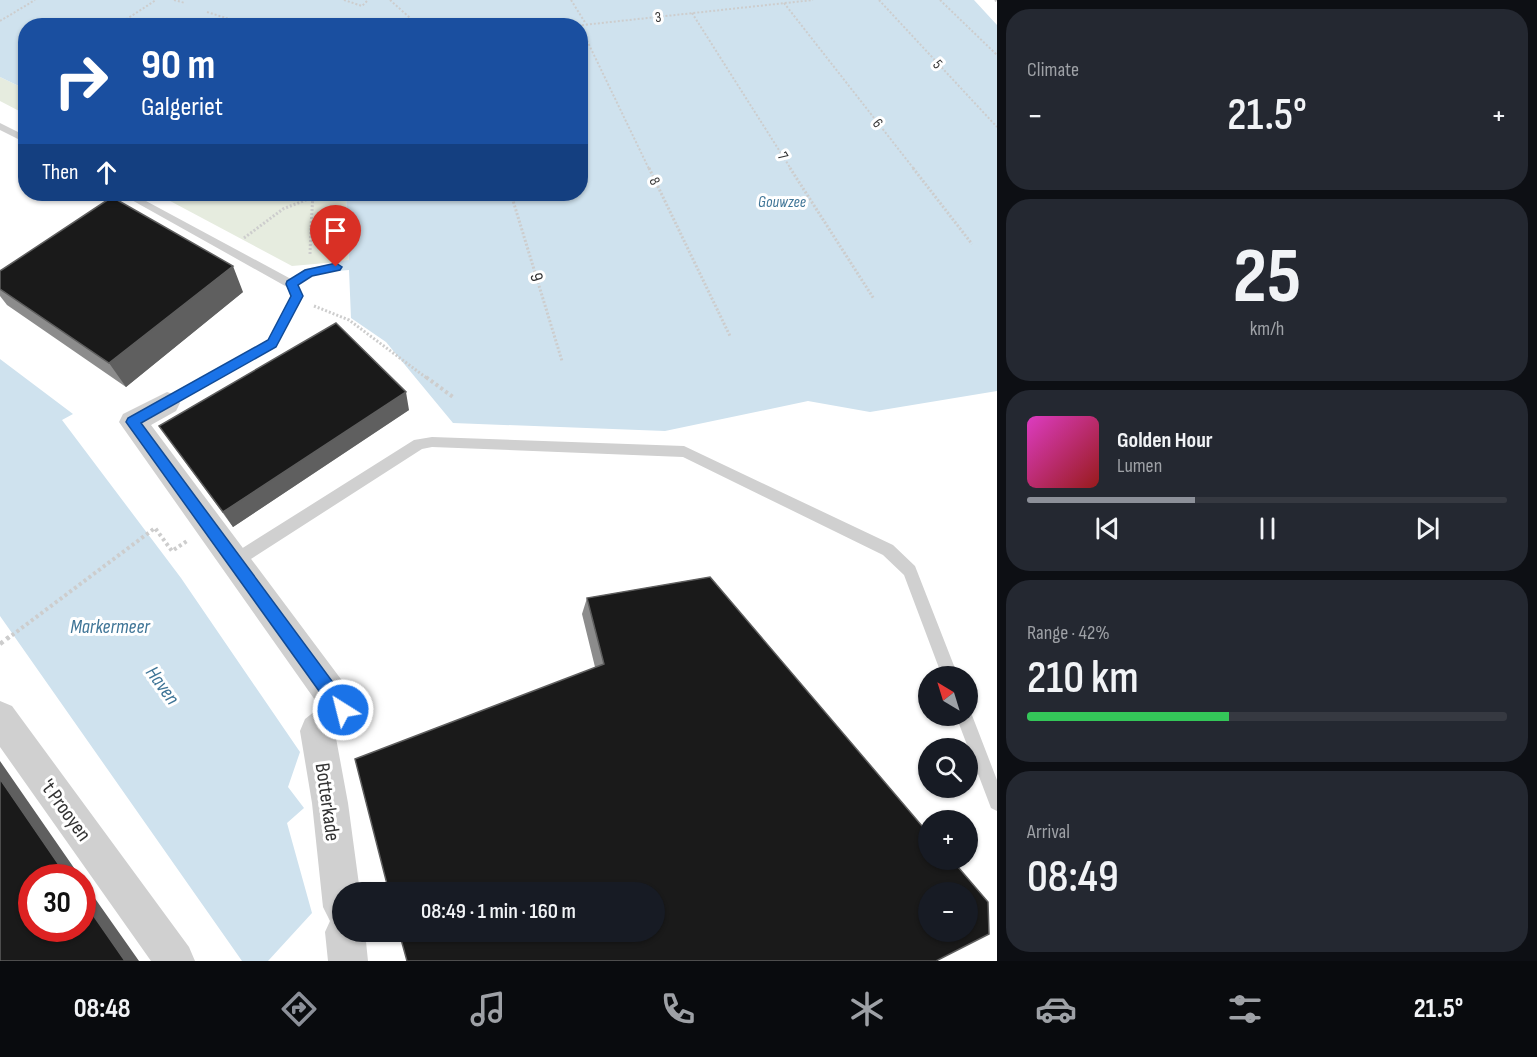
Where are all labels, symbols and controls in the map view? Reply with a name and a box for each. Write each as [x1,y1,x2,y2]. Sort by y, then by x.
street label: 3 [654,8,662,27]
text: 90 m [141,40,215,91]
icon: right [42,42,120,120]
street label: 5 [929,56,947,73]
text: Climate [1027,58,1079,82]
text: 21.5° [1227,88,1307,143]
text: Galgeriet [141,91,223,123]
text: − [1027,96,1043,136]
text: + [1491,96,1507,136]
street label: 6 [868,115,887,132]
street label: 7 [773,149,792,164]
icon: ahead [90,156,123,189]
text: Then [42,159,78,186]
street label: 8 [645,174,665,188]
water label: Gouwzee [758,193,806,212]
pin [310,205,361,267]
icon: arrive [319,214,352,247]
text: 25 [1233,231,1301,324]
street label: 9 [525,270,548,284]
text: km/h [1250,317,1284,341]
text: Golden Hour [1117,427,1213,454]
text: Lumen [1117,454,1162,478]
icon: previous [1091,512,1124,545]
icon: pause [1251,512,1284,545]
icon: next [1411,512,1444,545]
water label: Markermeer [70,615,151,639]
text: Range · 42% [1027,621,1110,645]
text: 210 km [1027,651,1139,706]
water label: Haven [140,662,184,709]
north arrow [918,666,978,726]
map controls [918,666,978,942]
position arrow [311,678,375,742]
button: search [918,738,978,798]
street label: Botterkade [310,761,345,843]
street label: 't Prooyen [35,775,96,846]
button: + [918,810,978,870]
text: Arrival [1027,820,1070,844]
text: 08:49 [1027,850,1119,905]
speed limit sign: 30 [18,864,96,942]
button: − [918,882,978,942]
text: 08:49 · 1 min · 160 m [421,898,576,925]
icon: directions [278,988,320,1030]
icon: music [467,988,509,1030]
icon: phone [657,988,699,1030]
icon: climate [846,988,888,1030]
icon: car [1035,988,1077,1030]
icon: filters [1224,988,1266,1030]
text: 08:48 [74,993,131,1025]
text: 21.5° [1414,993,1463,1025]

